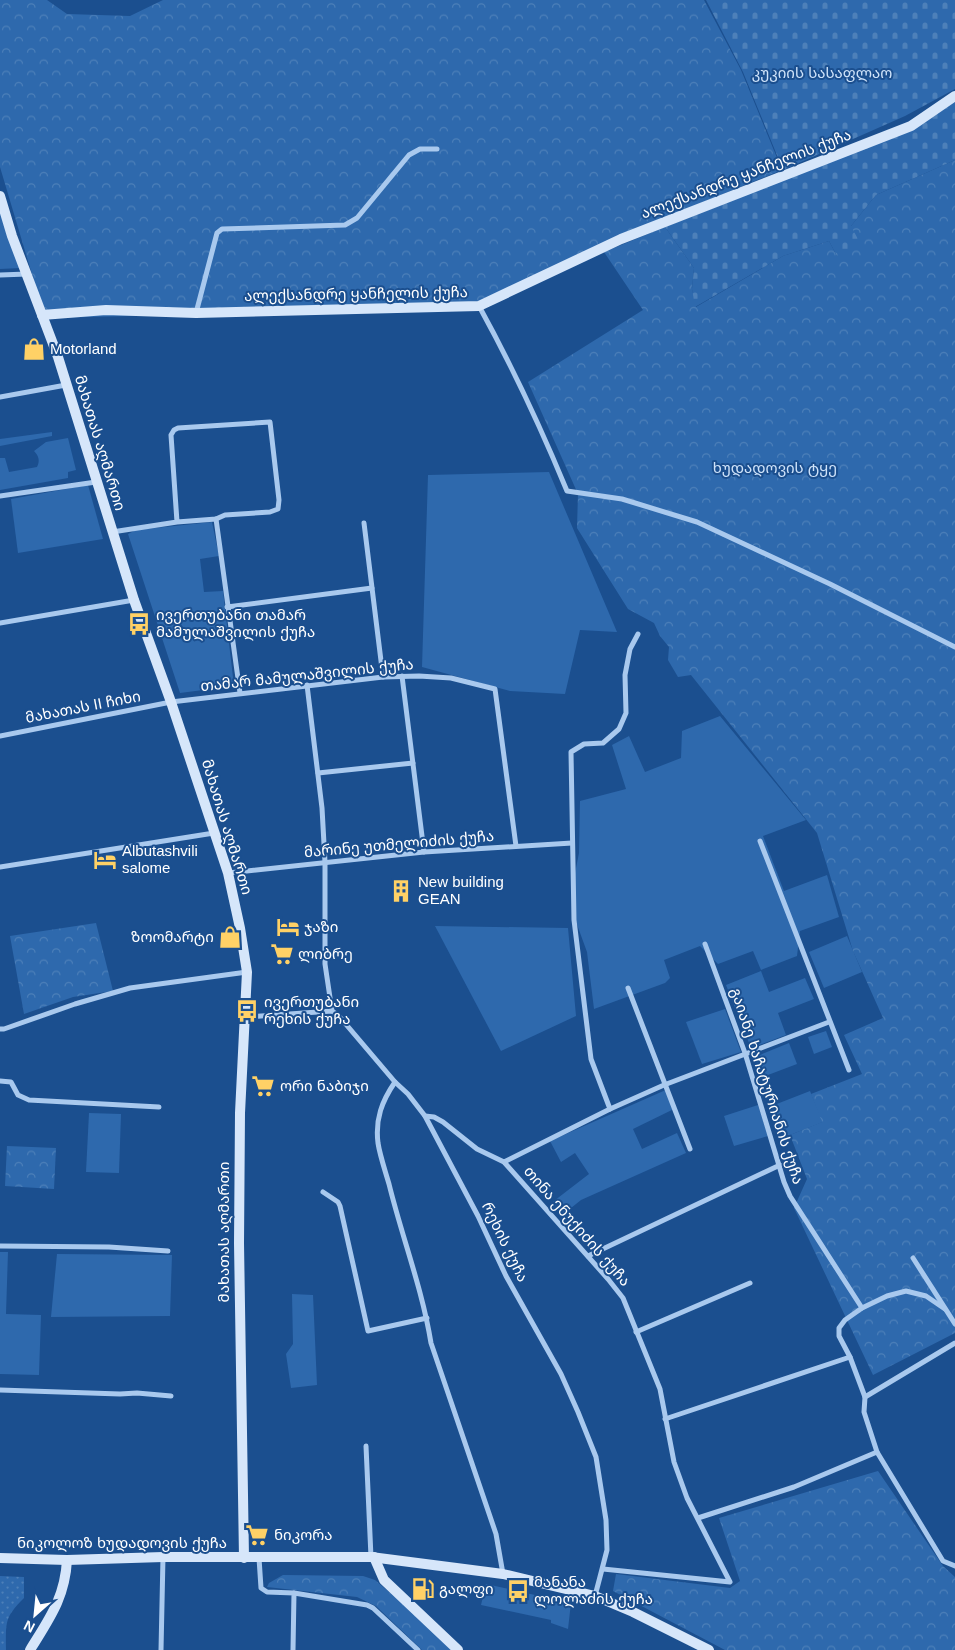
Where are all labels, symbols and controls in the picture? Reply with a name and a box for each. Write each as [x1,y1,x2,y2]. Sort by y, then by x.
park label: კუკიის სასაფლაო [752,64,892,82]
street label: ალექსანდრე ყანჩელის ქუჩა [638,126,854,222]
street label: ალექსანდრე ყანჩელის ქუჩა [244,283,468,305]
shop icon: Motorland [21,336,47,362]
place label: Motorland [50,340,117,357]
street label: მახათას აღმართი [71,373,129,513]
park label: ხუდადოვის ტყე [713,459,837,477]
place label: ივერთუბანი თამარ მამულაშვილის ქუჩა [156,606,315,641]
bus stop icon: ივერთუბანი თამარ მამულაშვილის ქუჩა [126,611,152,637]
street label: თამარ მამულაშვილის ქუჩა [200,655,414,695]
street label: მახათას II ჩიხი [24,687,142,726]
street label: მახათას აღმართი [198,757,256,897]
street label: მარინე უთმელიძის ქუჩა [303,827,495,861]
place label: Albutashvili salome [122,842,198,876]
hotel icon: Albutashvili salome [92,847,118,873]
place label: New building GEAN [418,873,504,907]
building icon: New building GEAN [388,878,414,904]
hotel icon: ჯაზი [275,914,301,940]
place label: ჯაზი [304,918,338,936]
shop icon: ზოომარტი [217,924,243,950]
place label: ზოომარტი [131,928,214,946]
supermarket icon: ლიბრე [269,941,295,967]
place label: ლიბრე [298,945,353,963]
street label: გაიანე ხაჩატურიანის ქუჩა [727,985,807,1187]
place label: ივერთუბანი რეხის ქუჩა [264,993,359,1028]
bus stop icon: ივერთუბანი რეხის ქუჩა [234,998,260,1024]
supermarket icon: ორი ნაბიჯი [250,1073,276,1099]
place label: ორი ნაბიჯი [280,1077,369,1095]
street label: მახათას აღმართი [215,1162,233,1302]
street label: თინა ენუქიძის ქუჩა [520,1162,634,1290]
street label: რეხის ქუჩა [478,1199,532,1285]
supermarket icon: ნიკორა [244,1522,270,1548]
place label: ნიკორა [274,1526,333,1544]
street label: ნიკოლოზ ხუდადოვის ქუჩა [17,1534,227,1552]
place label: მანანა ლოლაძის ქუჩა [534,1573,653,1608]
fuel station icon: გალფი [410,1576,436,1602]
bus stop icon: მანანა ლოლაძის ქუჩა [505,1578,531,1604]
place label: გალფი [439,1580,494,1598]
north arrow [10,1590,60,1640]
text: N [21,1617,37,1636]

